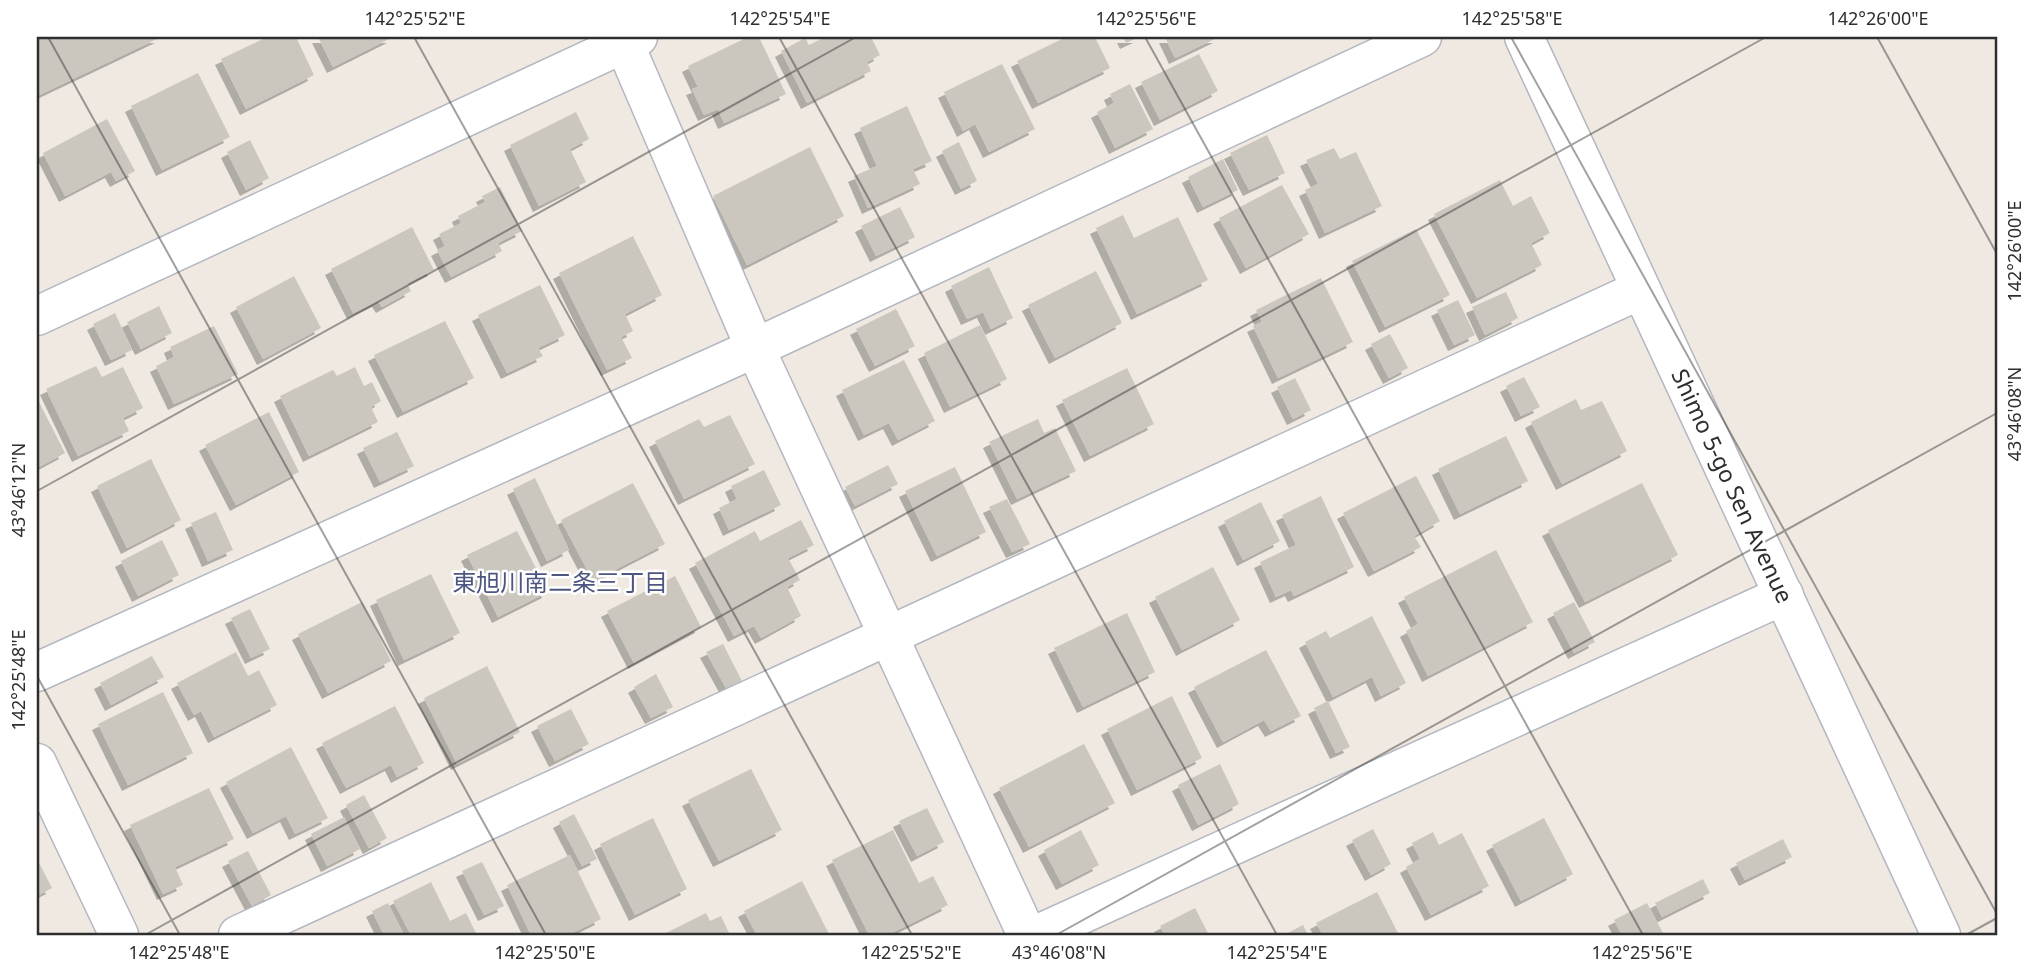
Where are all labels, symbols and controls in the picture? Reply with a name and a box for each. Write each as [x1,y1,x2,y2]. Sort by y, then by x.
text: 142°25'52"E [364,6,466,30]
text: 142°25'54"E [729,6,831,30]
text: 142°25'56"E [1095,6,1197,30]
text: 142°25'58"E [1461,6,1563,30]
text: 142°26'00"E [1827,6,1929,30]
text: 142°26'00"E [2002,200,2026,302]
street label: Shimo 5-go Sen Avenue [1664,363,1801,608]
text: 43°46'08"N [2002,367,2026,461]
text: 43°46'12"N [6,443,30,537]
district label: 東旭川南二条三丁目 [452,565,668,598]
text: 142°25'48"E [6,629,30,731]
text: 142°25'48"E [128,940,230,964]
text: 142°25'50"E [494,940,596,964]
text: 142°25'52"E [860,940,962,964]
text: 43°46'08"N [1012,940,1106,964]
text: 142°25'54"E [1226,940,1328,964]
text: 142°25'56"E [1591,940,1693,964]

